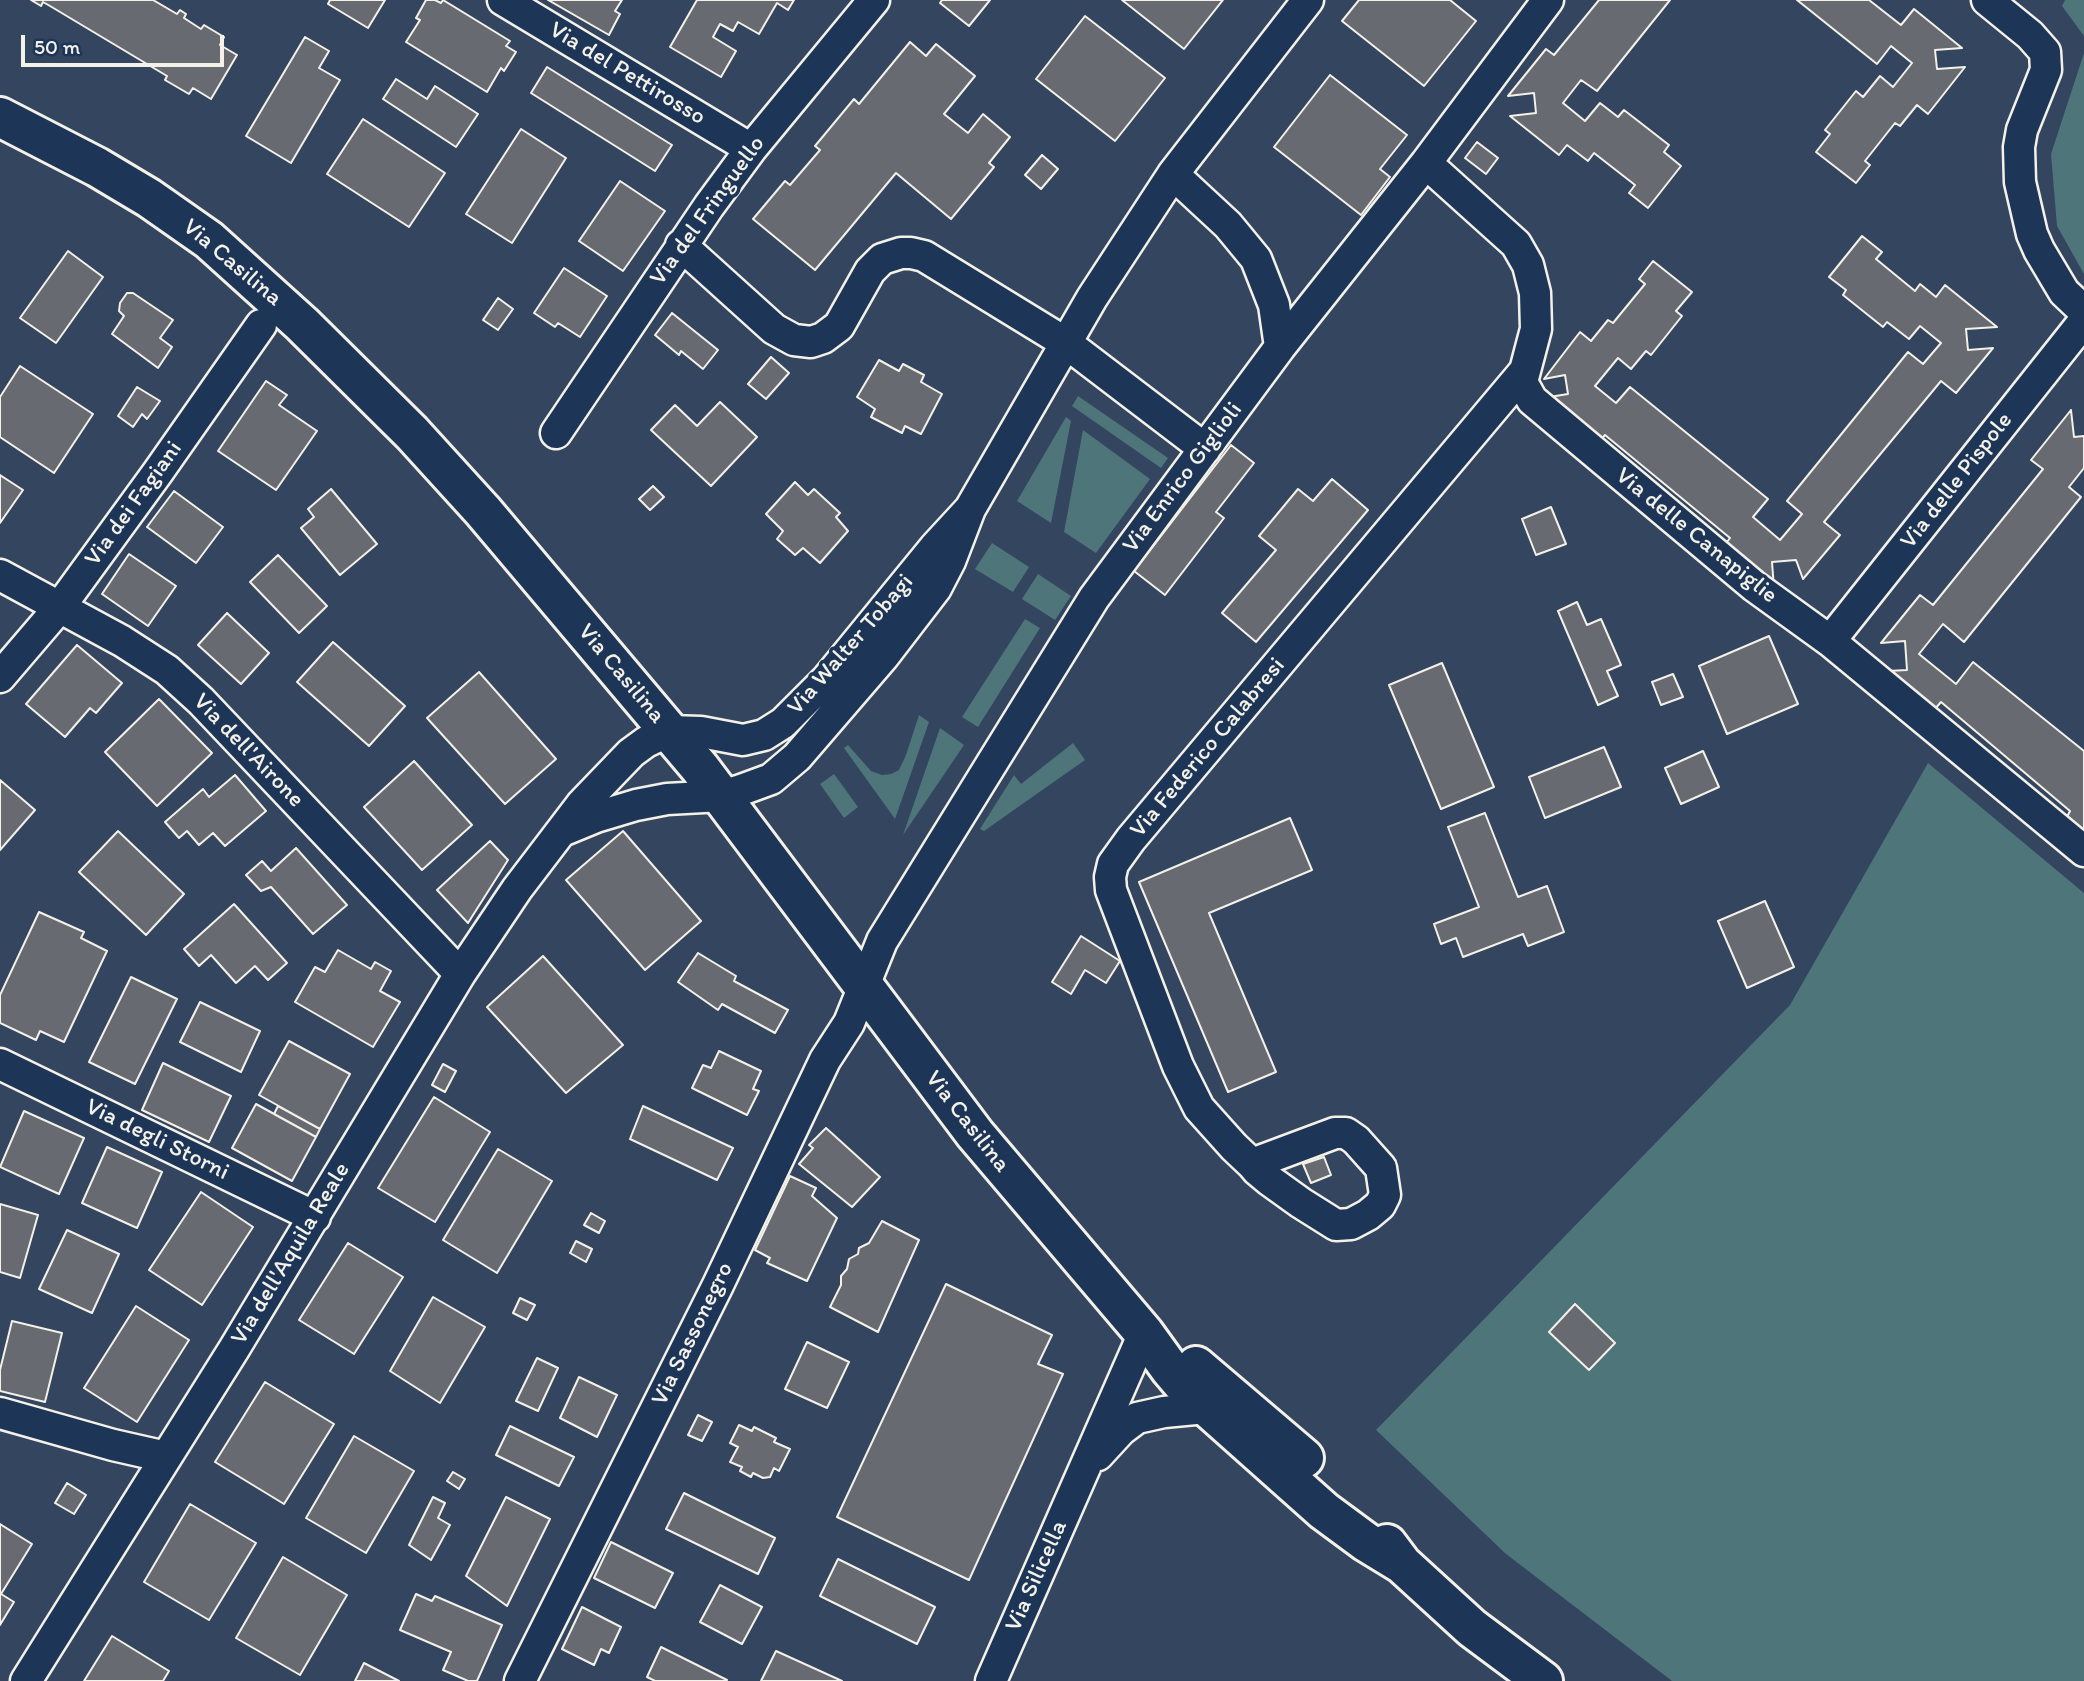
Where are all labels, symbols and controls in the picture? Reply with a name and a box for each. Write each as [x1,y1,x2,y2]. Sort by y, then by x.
street label: Via del Pettirosso [544,16,710,132]
scale bar [24,21,228,65]
text: 50 m [34,34,80,59]
street label: Via del Fringuello [644,131,772,291]
street label: Via Casilina [176,213,288,313]
street label: Via Enrico Giglioli [1117,397,1249,559]
street label: Via delle Pispole [1895,407,2019,555]
street label: Via dei Fagiani [79,436,189,572]
street label: Via delle Canapiglie [1609,462,1783,610]
street label: Via Walter Tobagi [782,568,920,722]
street label: Via Casilina [571,618,671,730]
street label: Via Federico Calabresi [1124,652,1292,844]
street label: Via dell'Airone [186,688,310,814]
street label: Via Casilina [918,1065,1016,1179]
street label: Via degli Storni [80,1093,234,1187]
street label: Via dell'Aquila Reale [225,1158,357,1350]
street label: Via Sassonegro [646,1258,740,1410]
street label: Via Silicella [1000,1516,1074,1636]

